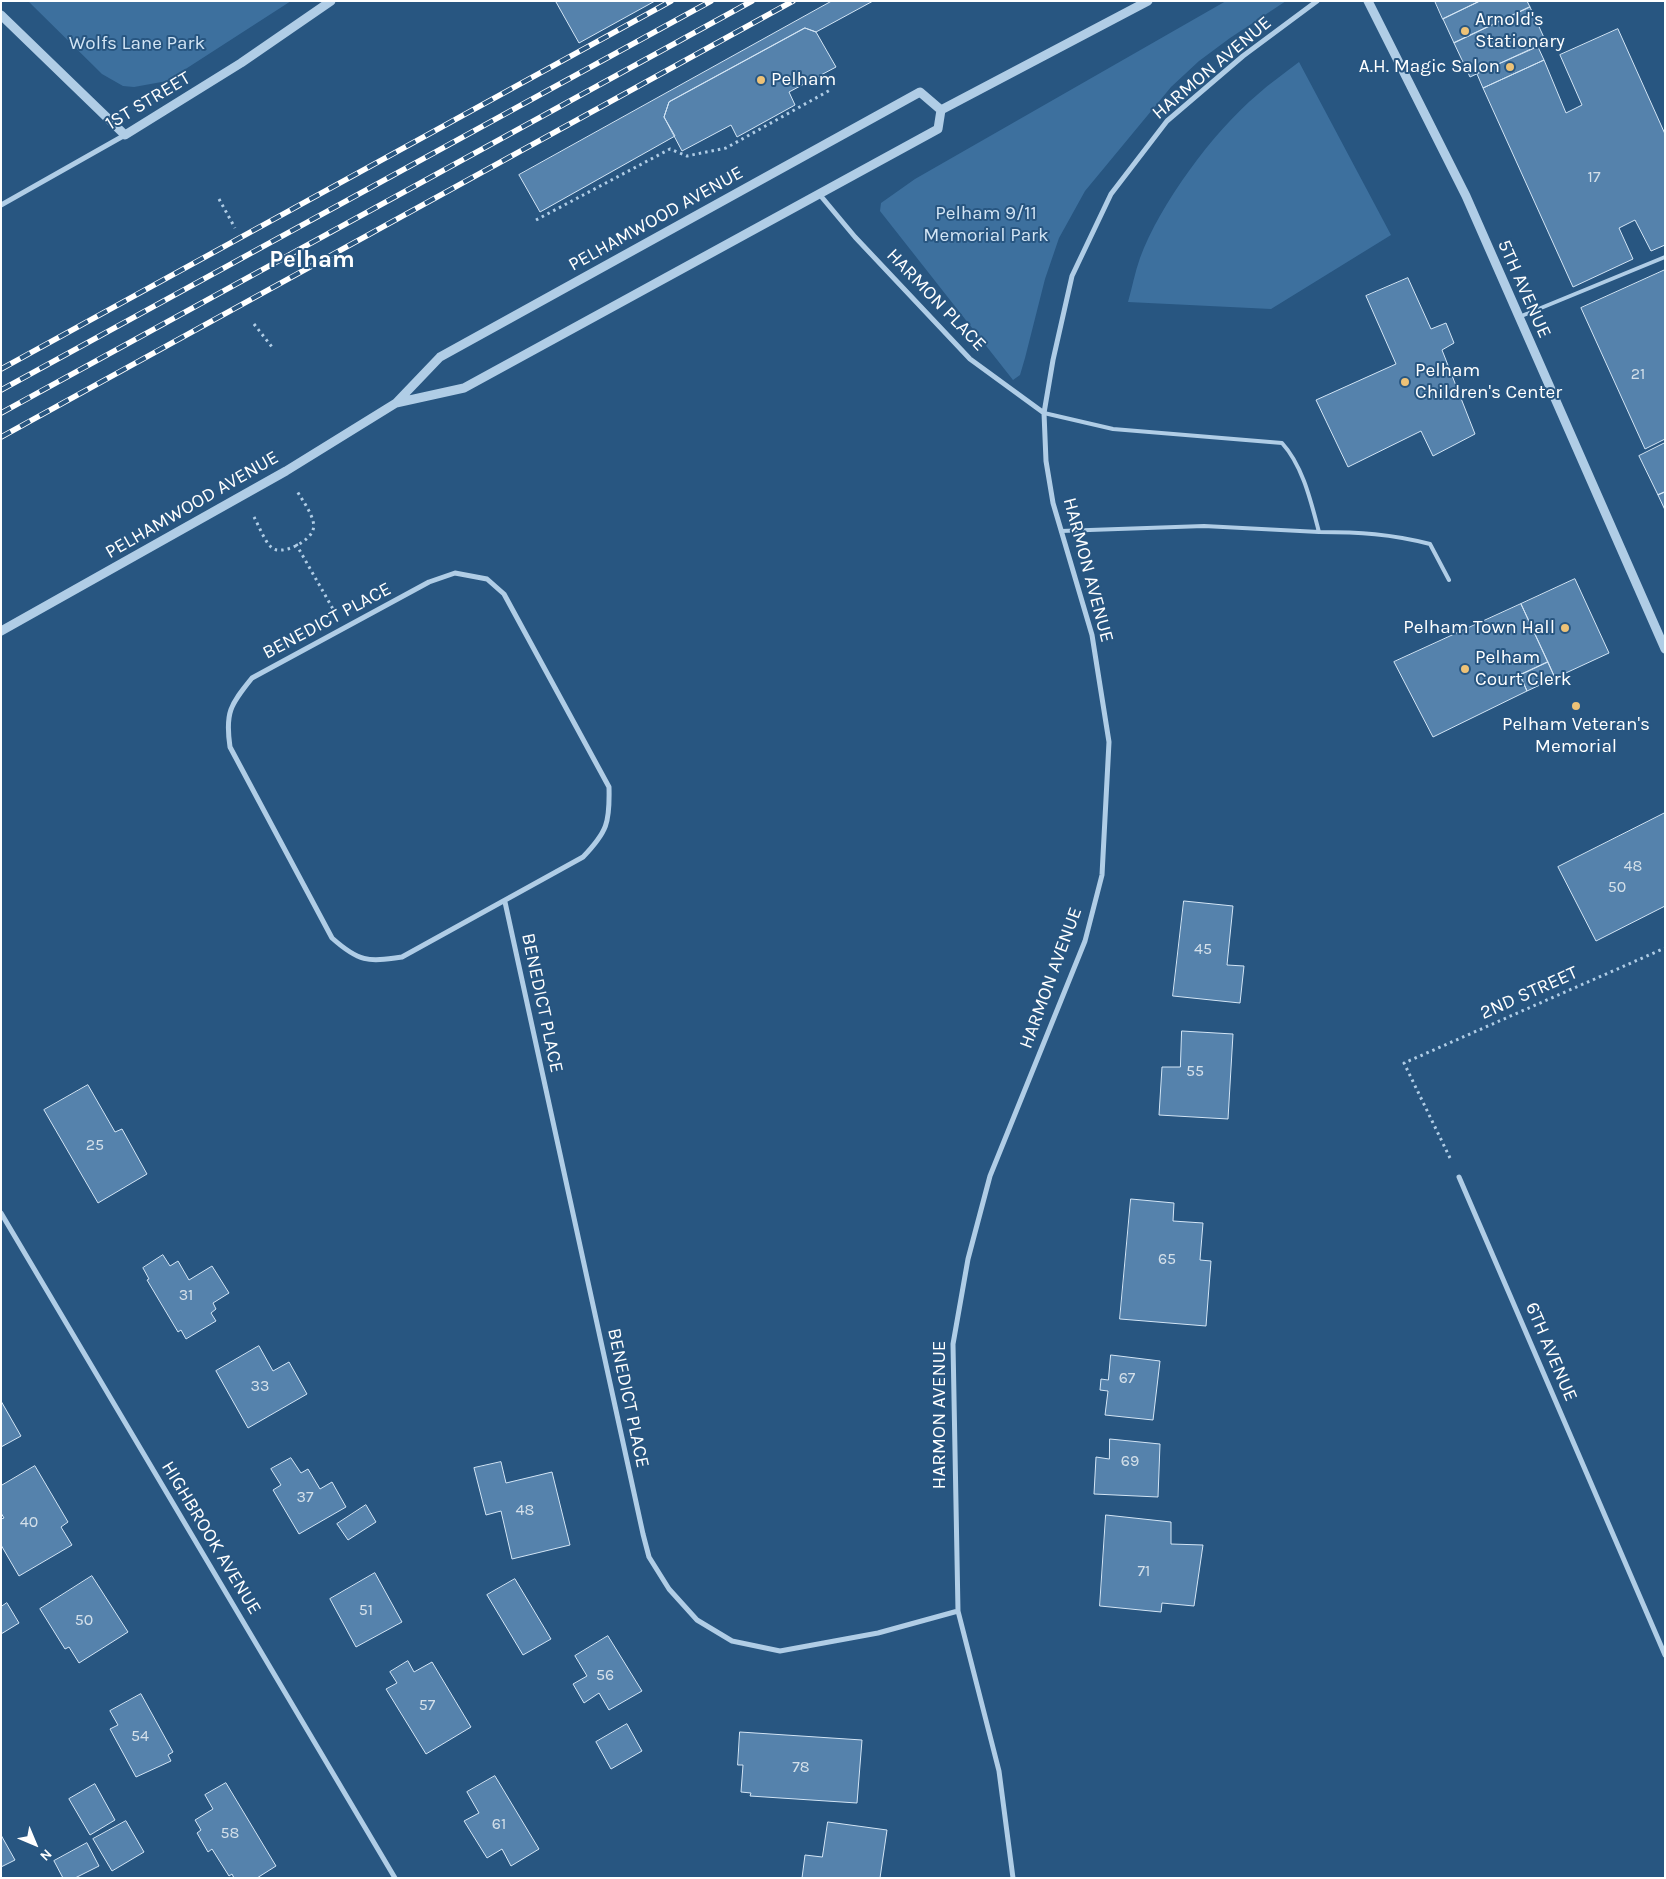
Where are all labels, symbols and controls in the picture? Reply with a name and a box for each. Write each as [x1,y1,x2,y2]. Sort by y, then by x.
place label: Arnold's Stationary [1475,9,1565,53]
street label: HARMON AVENUE [1148,11,1276,125]
marker: Arnold's Stationary [1459,25,1471,37]
park label: Wolfs Lane Park [69,33,205,55]
place label: A.H. Magic Salon [1359,56,1500,78]
marker: A.H. Magic Salon [1504,61,1516,73]
street label: 1ST STREET [101,67,195,135]
place label: Pelham [771,69,836,91]
marker: Pelham [755,74,767,86]
street label: PELHAMWOOD AVENUE [565,161,747,277]
house number: 17 [1588,167,1600,187]
park label: Pelham 9/11 Memorial Park [923,203,1049,247]
street label: 5TH AVENUE [1492,236,1556,342]
street label: HARMON PLACE [881,244,991,356]
district label: Pelham [269,246,355,274]
place label: Pelham Children's Center [1415,360,1562,404]
house number: 21 [1631,364,1645,384]
marker: Pelham Children's Center [1399,376,1411,388]
street label: PELHAMWOOD AVENUE [101,446,283,564]
street label: HARMON AVENUE [1058,495,1118,645]
street label: BENEDICT PLACE [259,578,395,664]
place label: Pelham Town Hall [1403,617,1555,639]
marker: Pelham Town Hall [1559,622,1571,634]
place label: Pelham Court Clerk [1475,647,1571,691]
marker: Pelham Court Clerk [1459,663,1471,675]
marker: Pelham Veteran's Memorial [1570,700,1582,712]
place label: Pelham Veteran's Memorial [1502,714,1650,758]
house number: 48 [1624,856,1642,876]
house number: 50 [1608,877,1626,897]
street label: HARMON AVENUE [1015,904,1087,1052]
street label: BENEDICT PLACE [516,931,568,1075]
house number: 45 [1194,939,1212,959]
street label: 2ND STREET [1477,961,1581,1025]
house number: 55 [1186,1061,1204,1081]
house number: 25 [86,1135,104,1155]
house number: 65 [1158,1249,1176,1269]
house number: 31 [179,1285,193,1305]
street label: 6TH AVENUE [1520,1299,1582,1405]
street label: BENEDICT PLACE [602,1326,654,1470]
street label: HARMON AVENUE [929,1341,951,1489]
house number: 67 [1119,1368,1135,1388]
house number: 33 [251,1376,269,1396]
house number: 69 [1121,1451,1139,1471]
street label: HIGHBROOK AVENUE [156,1457,266,1619]
house number: 37 [297,1487,313,1507]
house number: 48 [516,1500,534,1520]
house number: 40 [20,1512,38,1532]
house number: 71 [1138,1561,1150,1581]
house number: 51 [359,1600,373,1620]
house number: 50 [75,1610,93,1630]
house number: 56 [596,1665,614,1685]
house number: 57 [419,1695,435,1715]
house number: 54 [131,1726,149,1746]
house number: 78 [792,1757,810,1777]
house number: 61 [492,1814,506,1834]
north arrow [10,1819,60,1869]
house number: 58 [221,1823,239,1843]
text: N [36,1845,56,1865]

